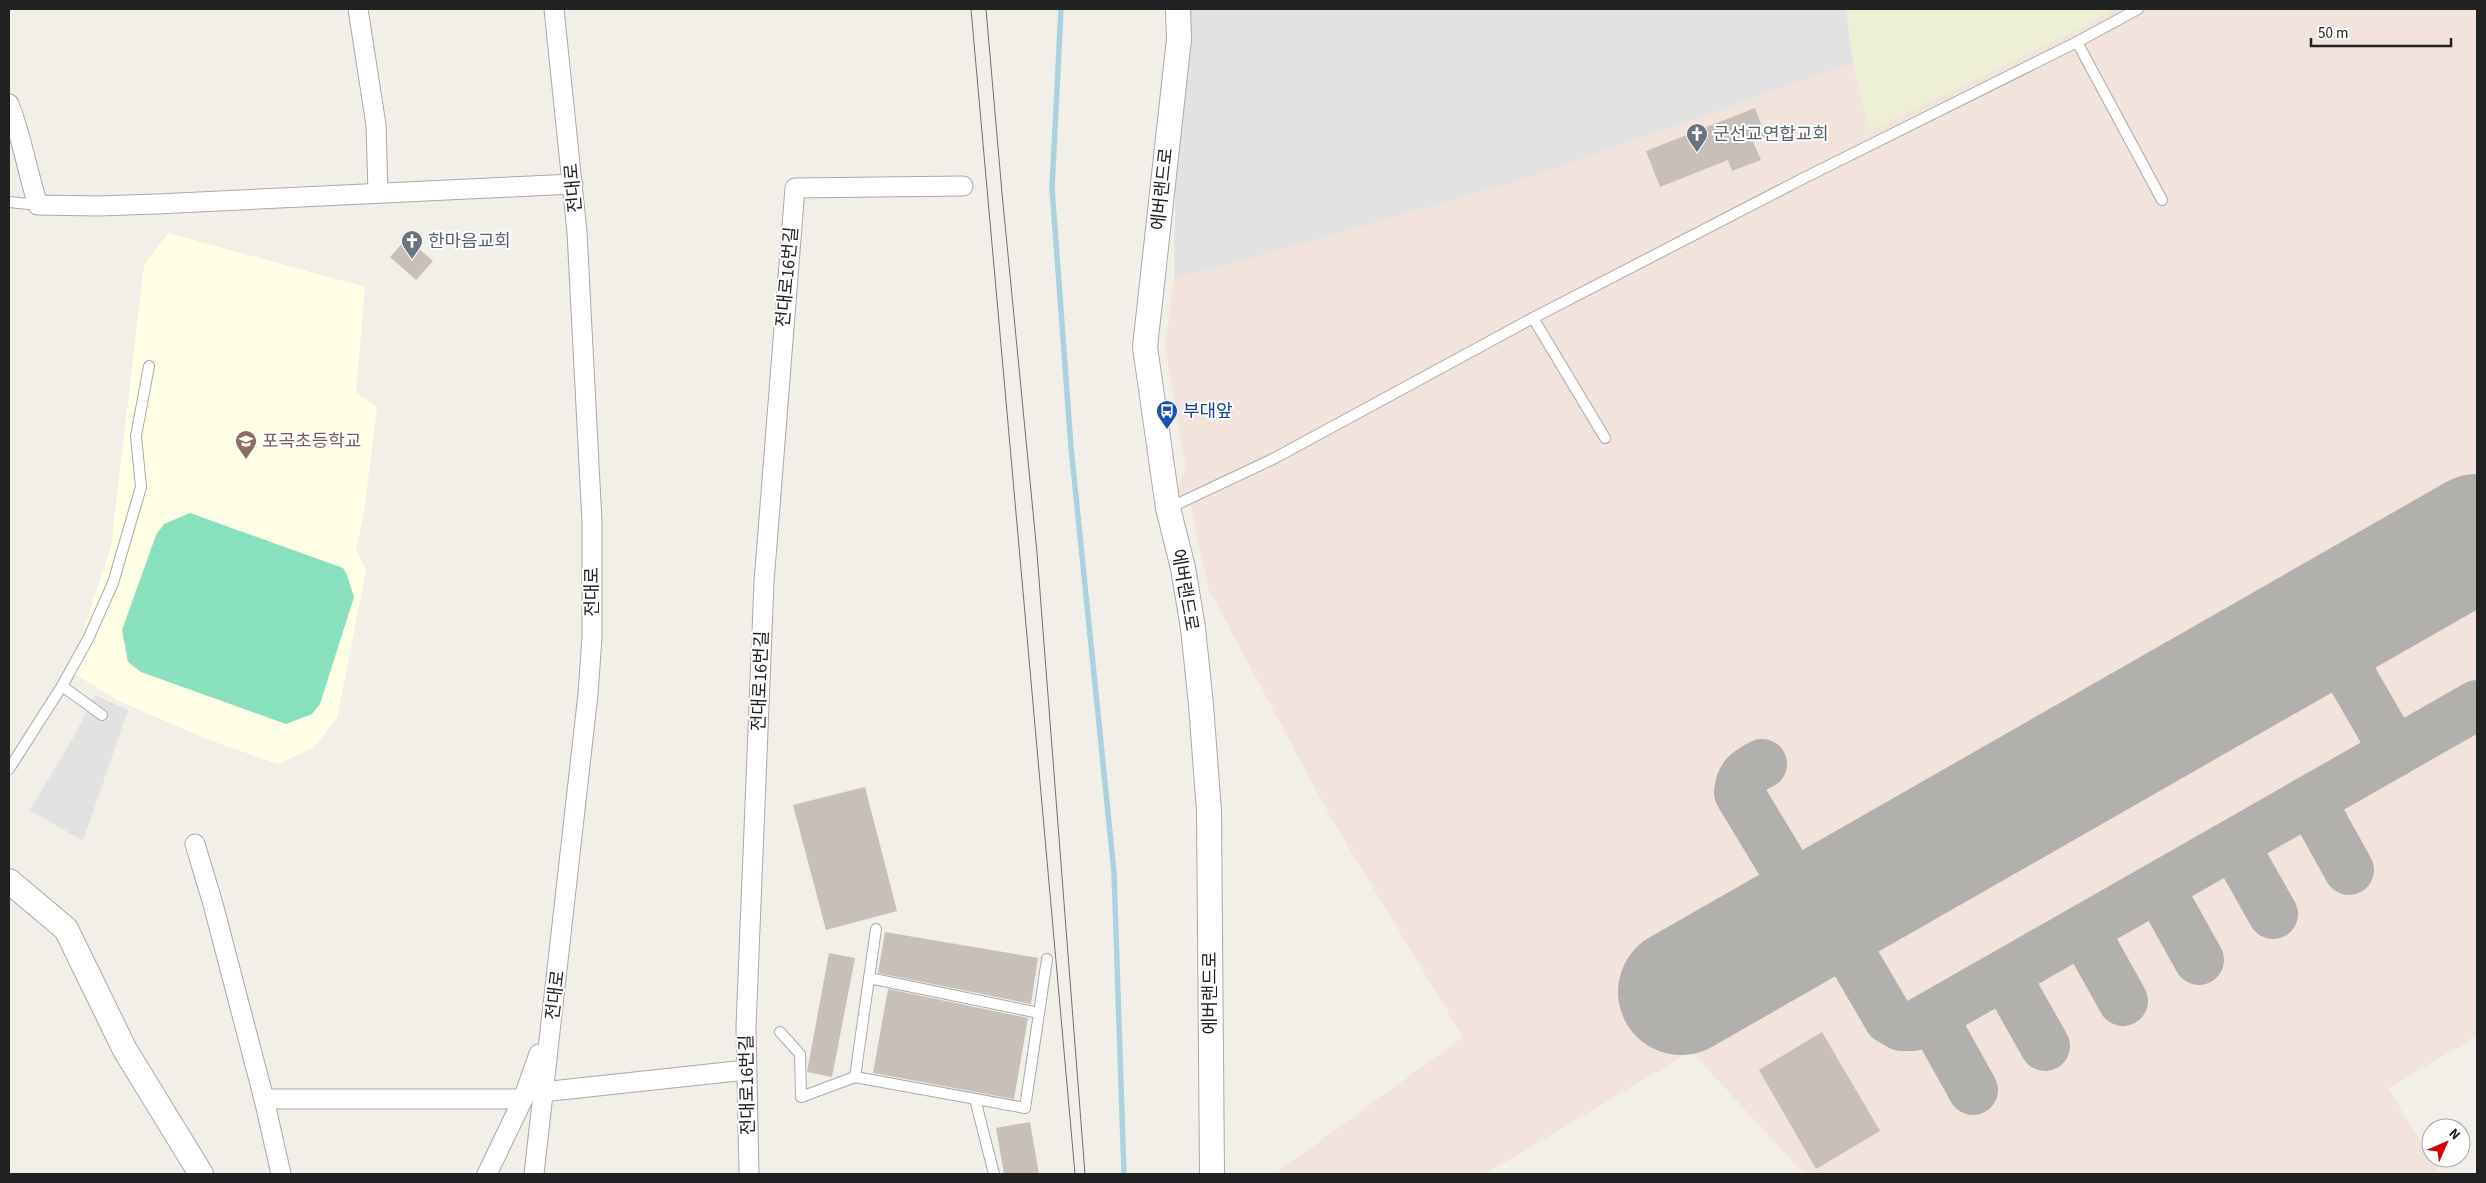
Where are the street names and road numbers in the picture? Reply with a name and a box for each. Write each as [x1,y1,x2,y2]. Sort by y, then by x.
street label: 에버랜드로 [1146,147,1179,232]
street label: 전대로 [559,162,588,214]
street label: 전대로16번길 [771,226,804,328]
street label: 에버랜드로 [1165,547,1204,633]
street label: 전대로 [580,567,605,617]
street label: 전대로16번길 [746,630,775,732]
street label: 에버랜드로 [1198,952,1223,1034]
street label: 전대로 [540,969,571,1021]
street label: 전대로16번길 [734,1034,761,1136]

